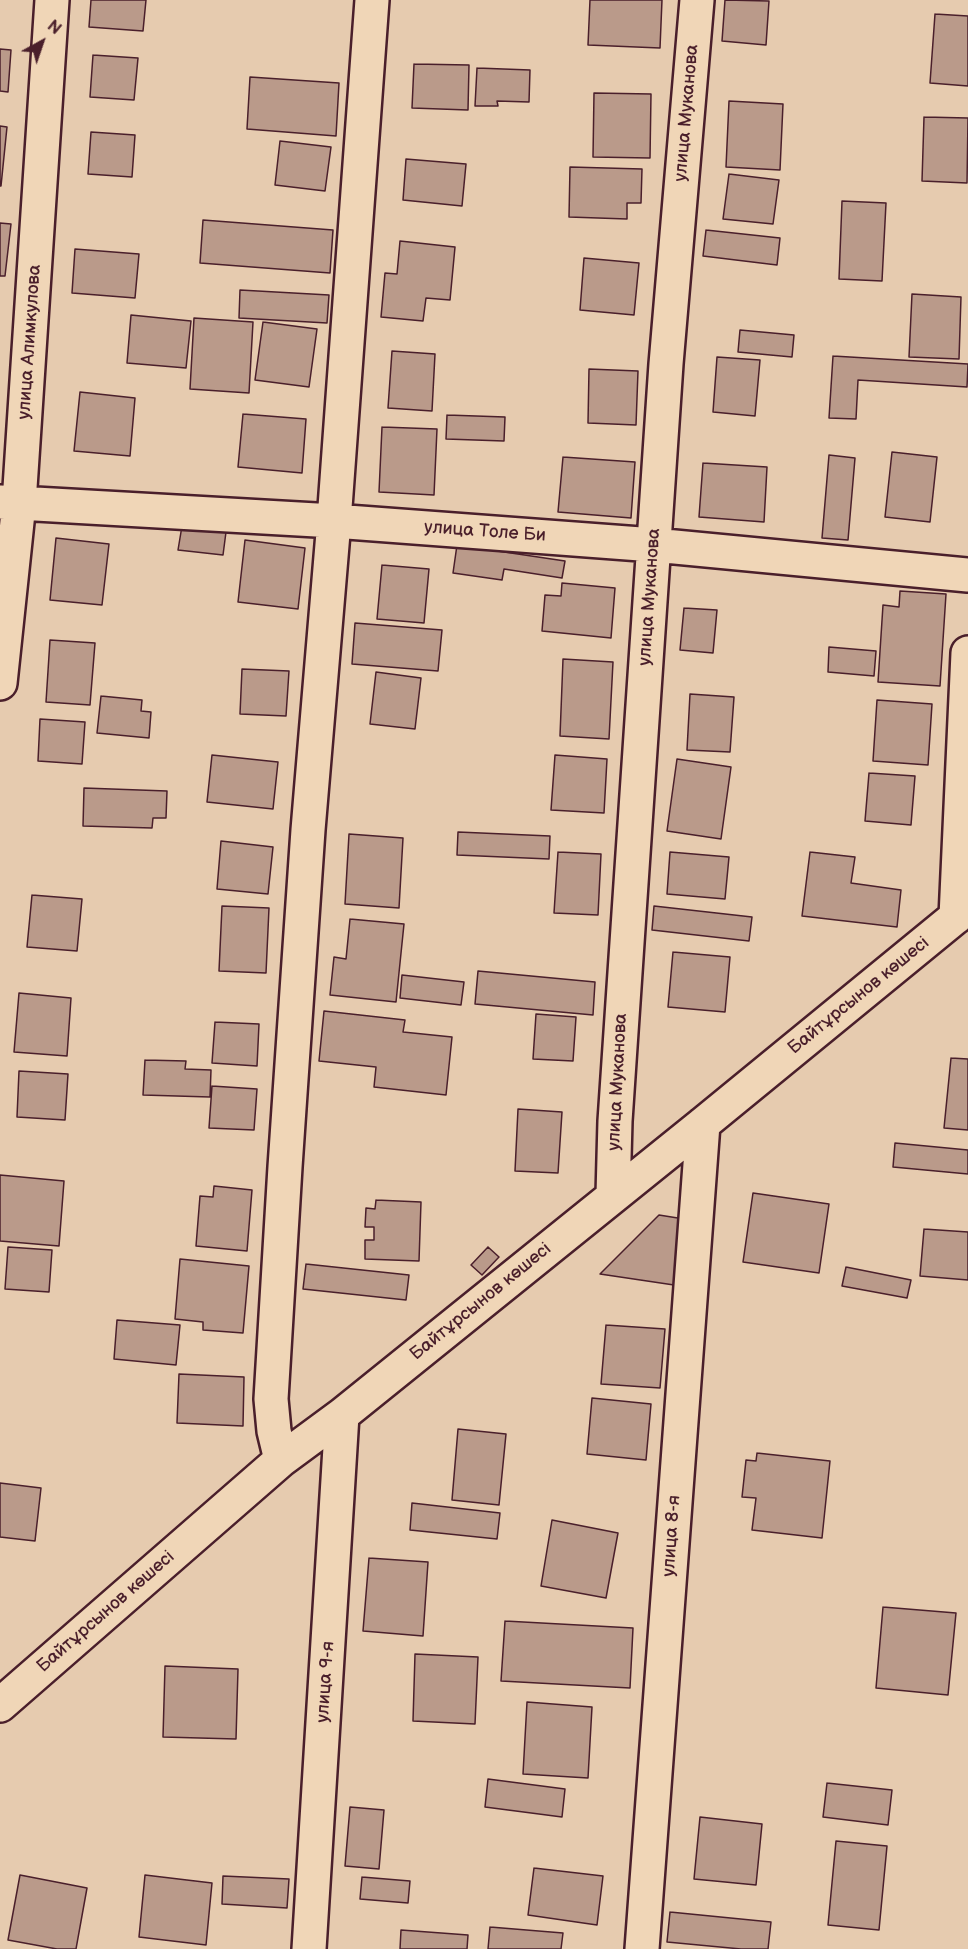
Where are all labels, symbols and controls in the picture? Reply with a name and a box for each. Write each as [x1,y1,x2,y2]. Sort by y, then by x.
north arrow [12,12,72,72]
text: N [43,17,65,39]
street label: улица Муканова [670,44,704,182]
street label: улица Алимкулова [14,264,46,420]
street label: улица Толе Би [423,517,547,547]
street label: улица Муканова [634,528,666,666]
street label: Байтұрсынов көшесі [784,933,934,1059]
street label: улица Муканова [604,1013,632,1151]
street label: Байтұрсынов көшесі [406,1239,556,1365]
street label: улица 8-я [658,1494,686,1578]
street label: Байтұрсынов көшесі [33,1546,179,1678]
street label: улица 9-я [312,1641,340,1723]

